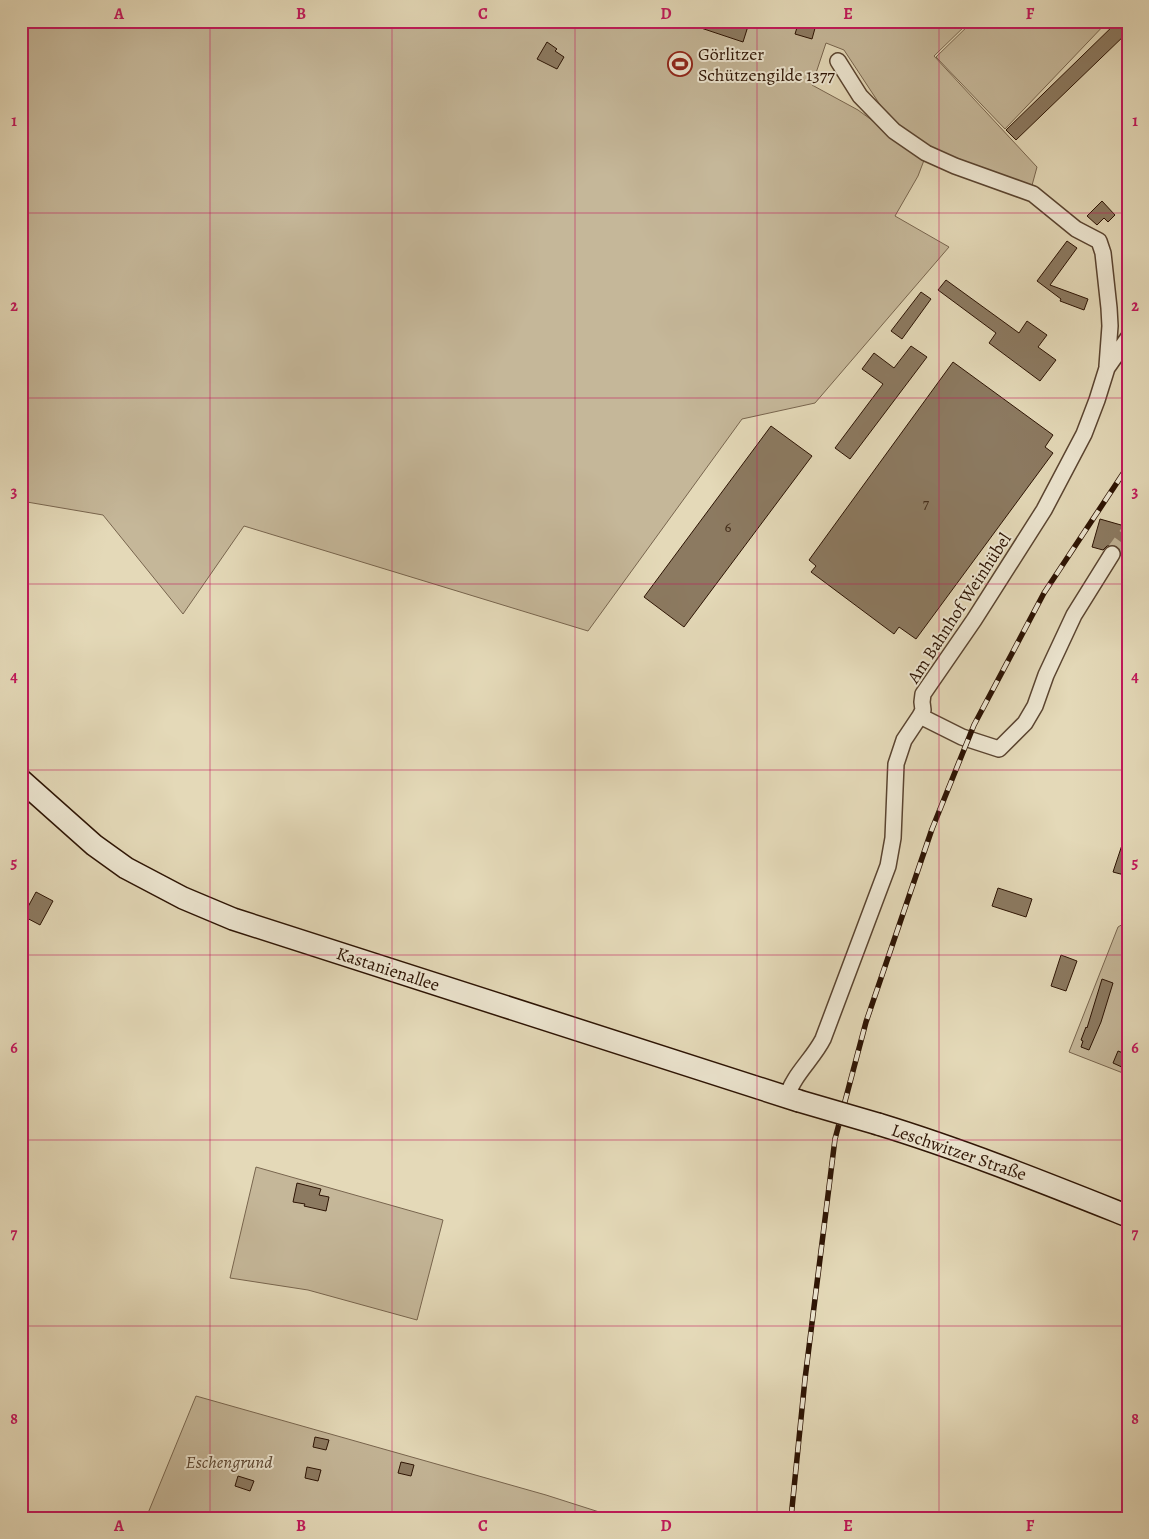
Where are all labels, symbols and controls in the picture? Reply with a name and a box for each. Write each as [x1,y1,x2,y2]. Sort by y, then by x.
text: A [113,3,125,25]
text: B [296,3,306,25]
text: C [478,3,488,25]
text: D [660,3,672,25]
text: E [843,3,853,25]
text: F [1026,3,1035,25]
place label: Görlitzer Schützengilde 1377 [698,42,835,87]
sports icon: Görlitzer Schützengilde 1377 [667,51,693,77]
text: 1 [11,110,17,132]
text: 1 [1132,110,1138,132]
text: 2 [10,295,18,317]
text: 2 [1131,295,1139,317]
text: 3 [11,481,18,503]
text: 3 [1132,481,1139,503]
house number: 7 [923,494,930,514]
house number: 6 [725,517,732,537]
street label: Am Bahnhof Weinhübel [901,528,1017,689]
text: 4 [10,666,18,688]
text: 4 [1131,666,1139,688]
text: 5 [11,852,18,874]
text: 5 [1132,852,1139,874]
street label: Kastanienallee [333,941,443,997]
text: 6 [10,1037,18,1059]
text: 6 [1131,1037,1139,1059]
street label: Leschwitzer Straße [888,1118,1030,1186]
text: 7 [11,1223,18,1245]
text: 7 [1132,1223,1139,1245]
text: 8 [10,1408,18,1430]
text: 8 [1131,1408,1139,1430]
park label: Eschengrund [186,1450,273,1474]
text: A [113,1515,125,1537]
text: B [296,1515,306,1537]
text: C [478,1515,488,1537]
text: D [660,1515,672,1537]
text: E [843,1515,853,1537]
text: F [1026,1515,1035,1537]

